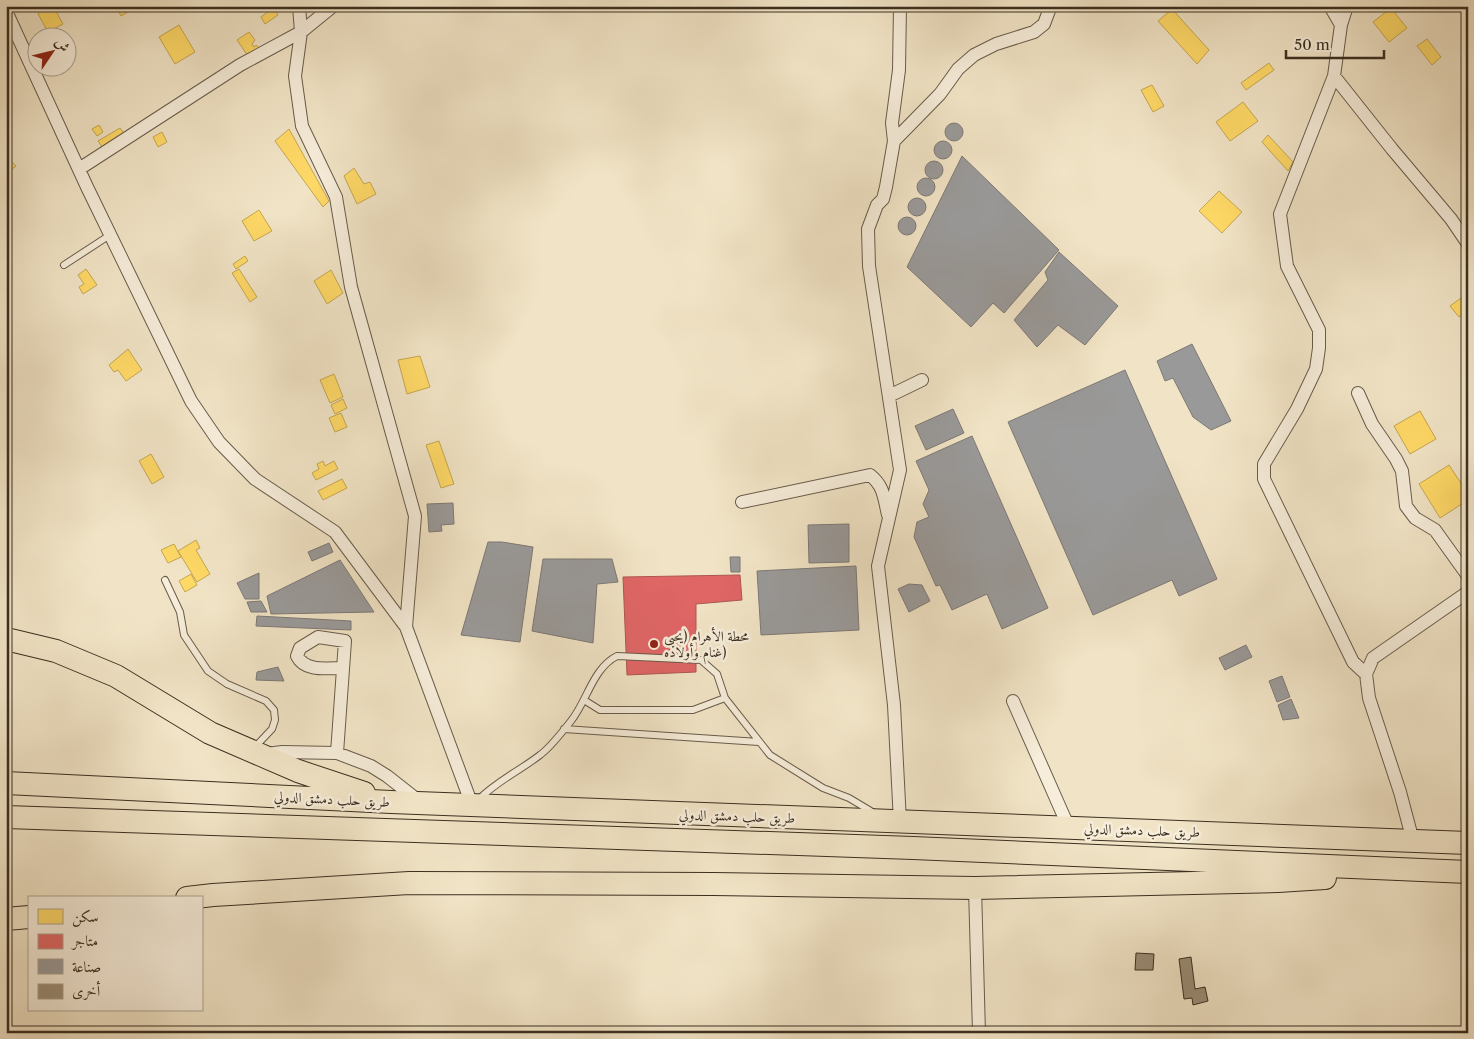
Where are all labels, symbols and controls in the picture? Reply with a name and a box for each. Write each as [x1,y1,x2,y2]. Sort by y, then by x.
north arrow [28,28,78,78]
scale bar [1286,28,1384,60]
text: ش [51,34,74,55]
text: 50 m [1294,35,1330,54]
place label: محطة الأهرام (يحيى غنام وأولاده) [664,626,749,665]
marker: محطة الأهرام (يحيى غنام وأولاده) [648,638,660,650]
street label: طريق حلب دمشق الدولي [273,787,390,814]
street label: طريق حلب دمشق الدولي [679,805,795,830]
street label: طريق حلب دمشق الدولي [1084,819,1200,844]
legend [28,896,202,1012]
text: سكن [72,907,99,927]
text: متاجر [70,931,98,950]
text: صناعة [72,957,101,976]
text: أخرى [72,980,101,1000]

